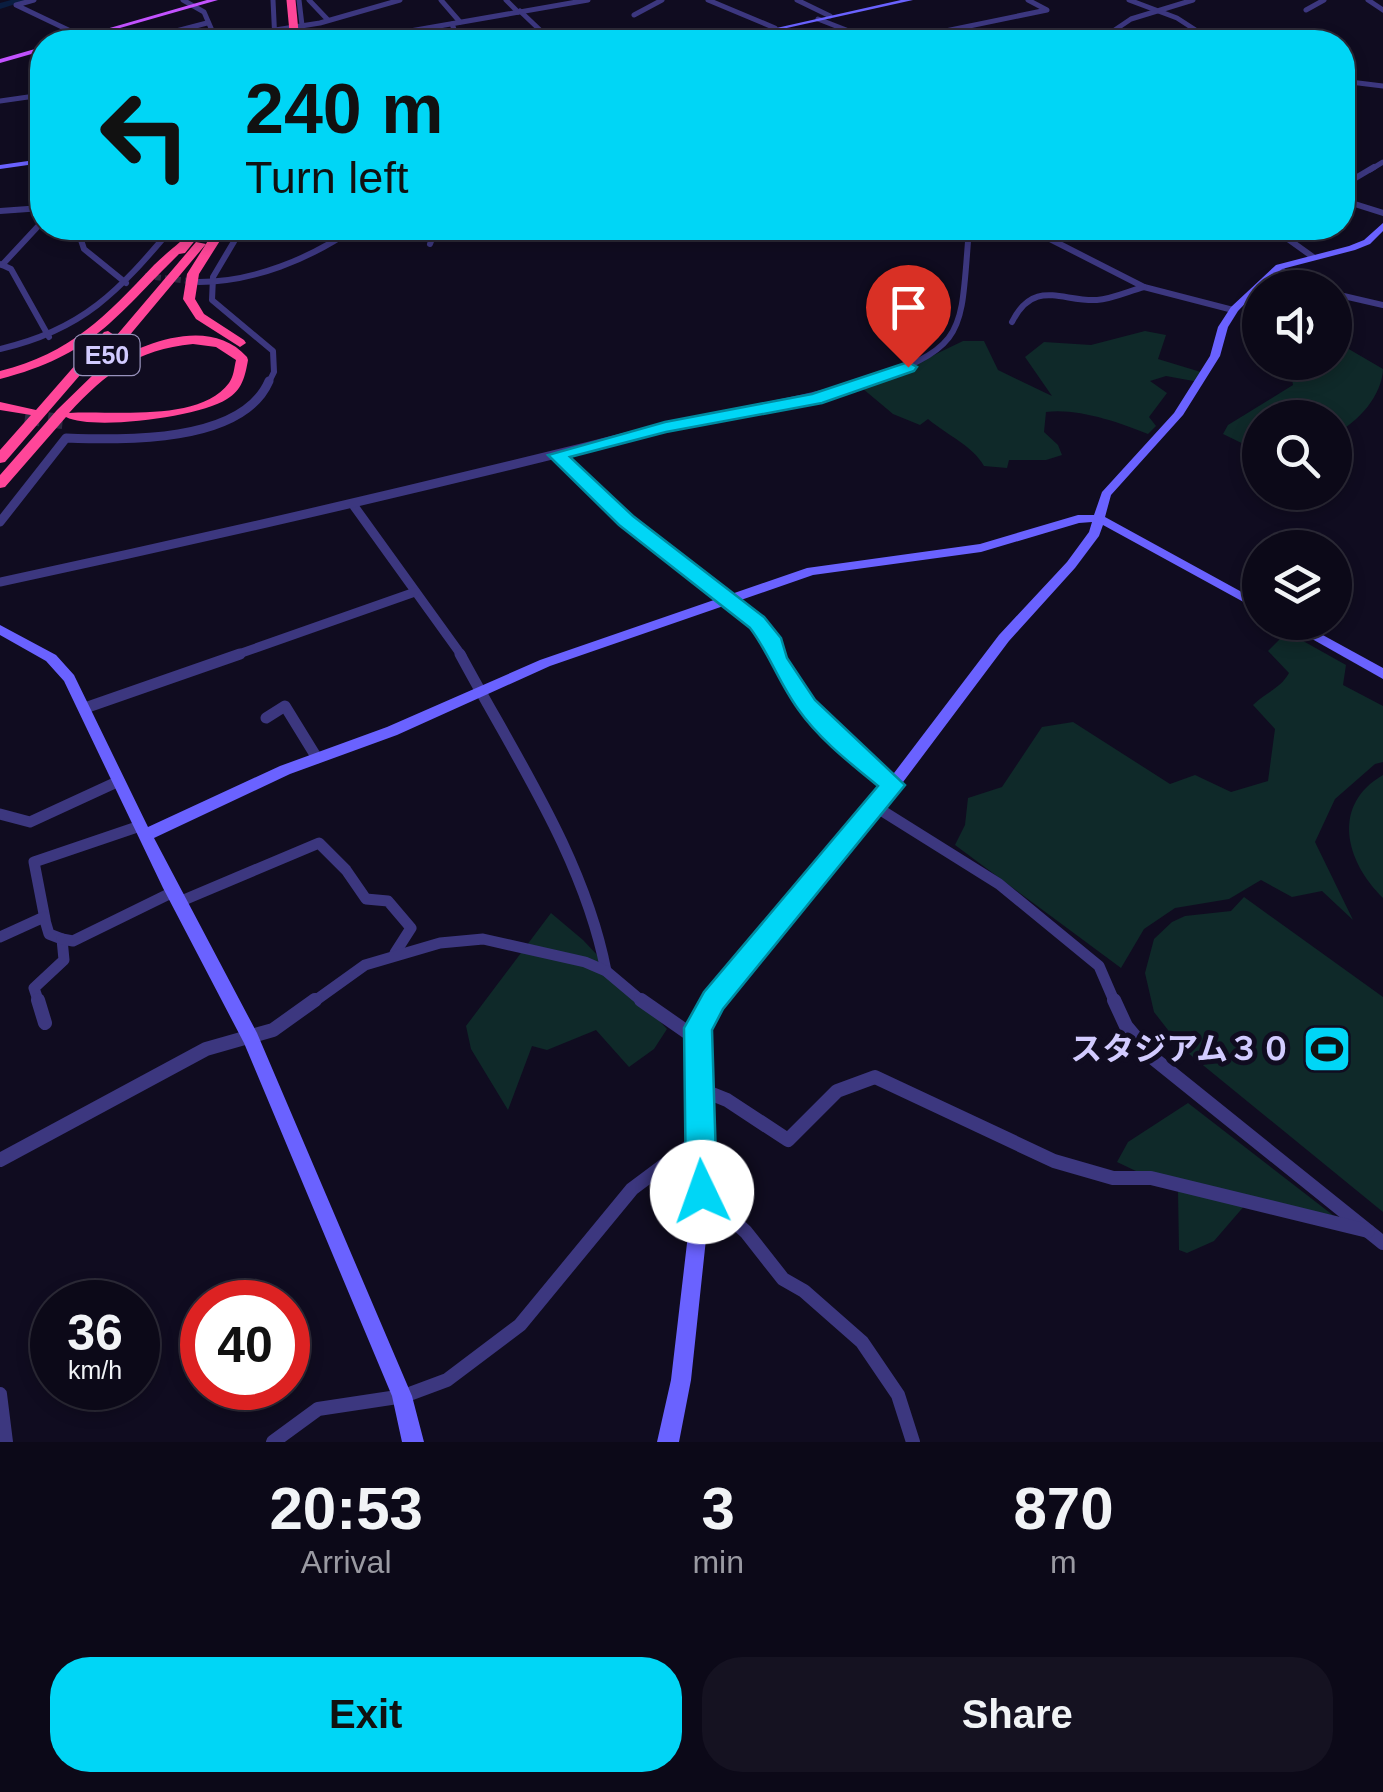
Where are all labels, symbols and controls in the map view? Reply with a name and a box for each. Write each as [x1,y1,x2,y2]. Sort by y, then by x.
icon: left [80,70,210,200]
text: 240 m [245,70,443,148]
text: Turn left [245,152,408,203]
pin [866,265,951,368]
map controls [1242,270,1352,640]
button: sound [1242,270,1352,380]
icon: arrive [881,280,936,335]
road number: E50 [74,335,140,375]
button: search [1242,400,1352,510]
button: layers [1242,530,1352,640]
sports icon: スタジアム３０ [1301,1023,1353,1075]
place label: スタジアム３０ [1070,1031,1292,1067]
position arrow [650,1140,754,1244]
speed limit sign: 40 [180,1280,310,1410]
text: 36 [67,1305,123,1361]
text: km/h [68,1356,122,1384]
text: 20:53 [269,1475,423,1542]
text: 3 [701,1475,735,1542]
text: 870 [1013,1475,1114,1542]
text: Arrival [301,1544,392,1580]
text: min [692,1544,744,1580]
text: m [1050,1544,1077,1580]
button: Exit [50,1657,682,1772]
button: Share [702,1657,1333,1772]

